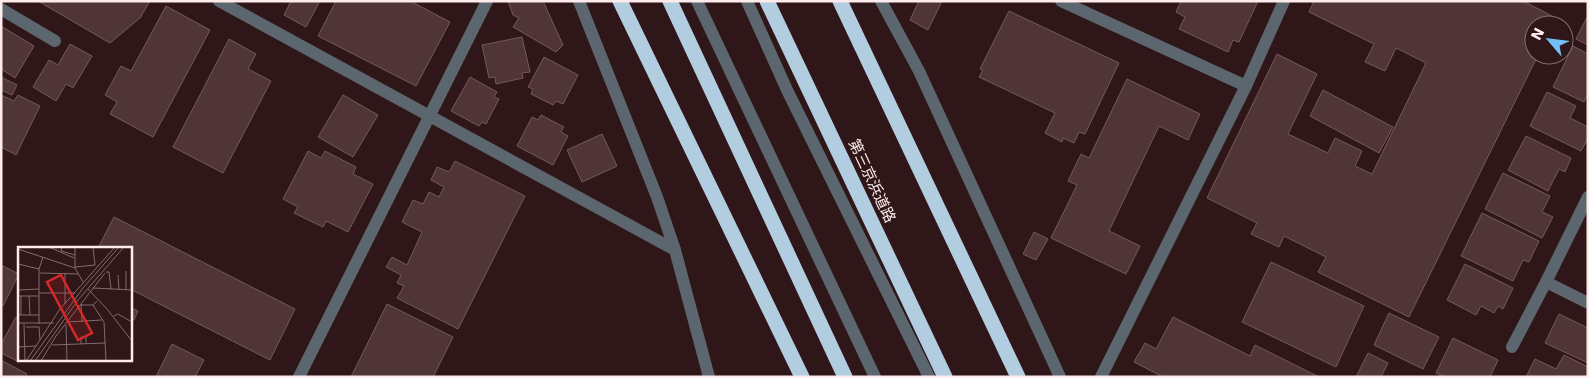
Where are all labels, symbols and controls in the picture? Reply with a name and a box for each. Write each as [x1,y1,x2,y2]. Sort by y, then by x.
north arrow [1524,15,1574,65]
text: N [1528,25,1547,43]
street label: 第三京浜道路 [845,136,899,226]
inset map [18,247,131,360]

